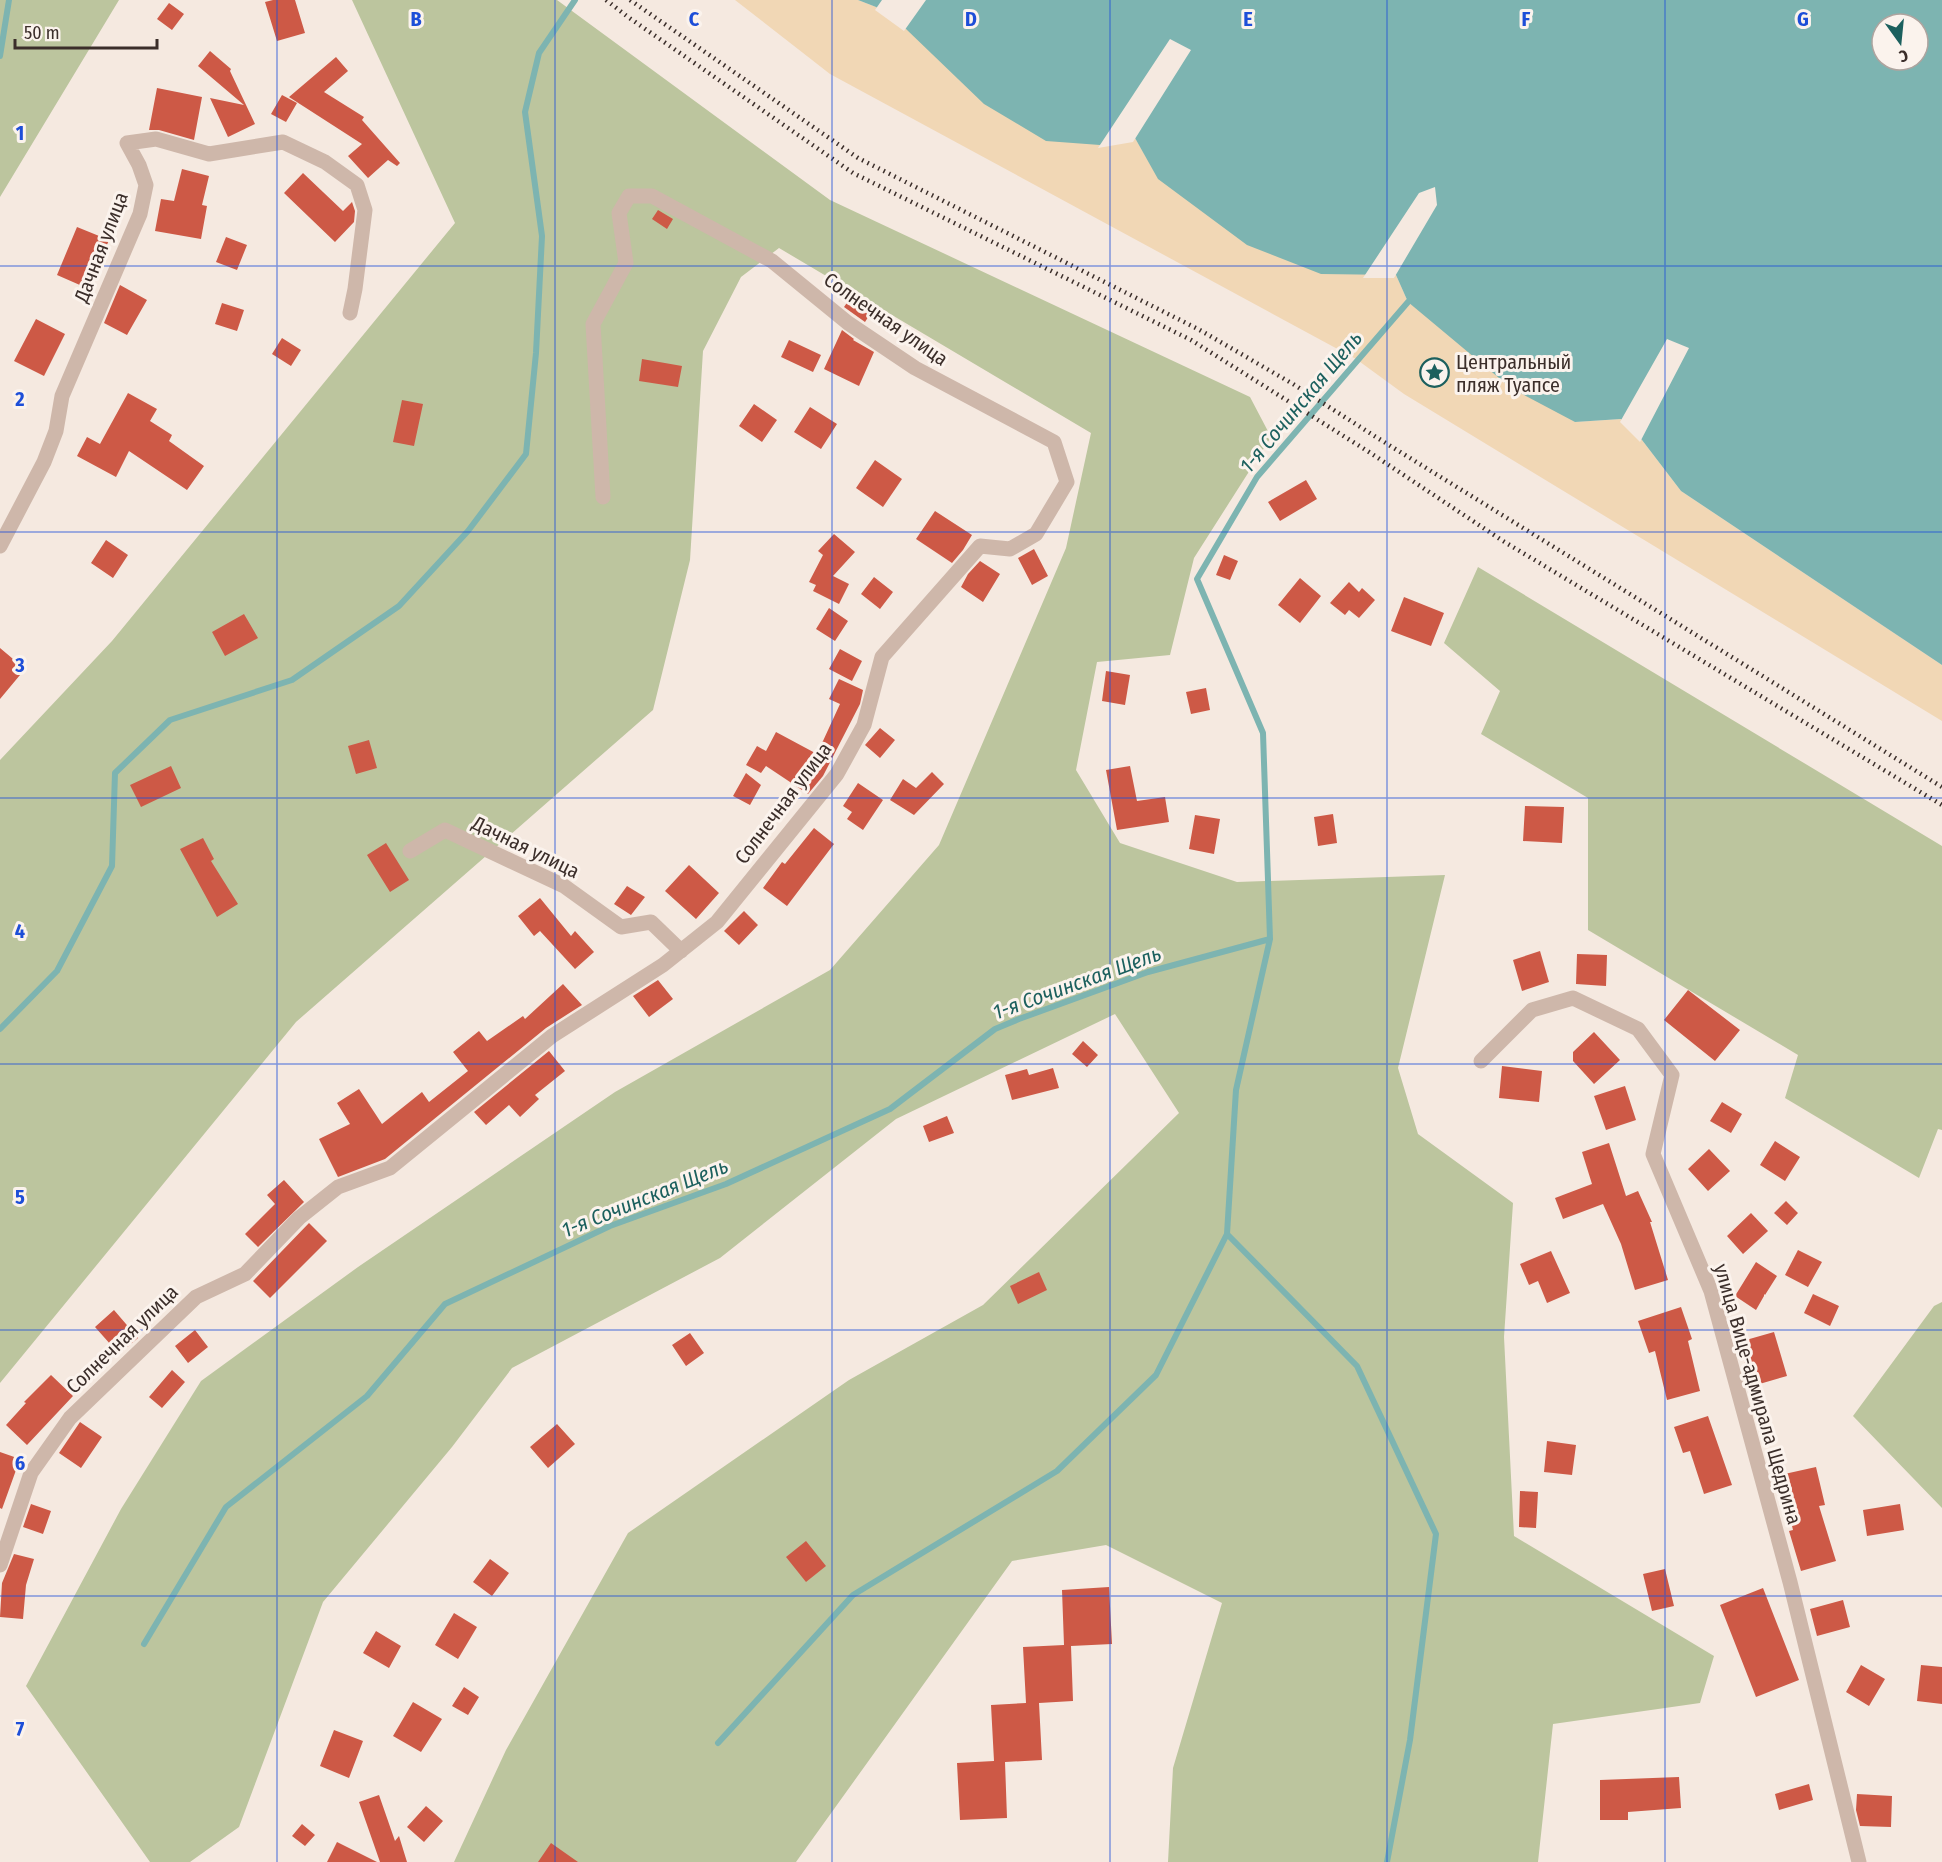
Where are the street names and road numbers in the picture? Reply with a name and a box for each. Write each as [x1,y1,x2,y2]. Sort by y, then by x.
street label: Дачная улица [69,189,133,306]
street label: Солнечная улица [819,267,953,371]
street label: Солнечная улица [729,737,837,869]
street label: Дачная улица [468,810,583,883]
street label: улица Вице-адмирала Щедрина [1709,1261,1807,1527]
street label: Солнечная улица [61,1280,183,1398]

